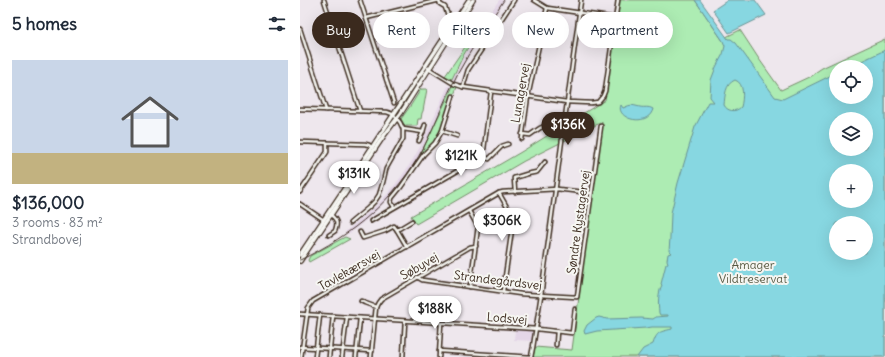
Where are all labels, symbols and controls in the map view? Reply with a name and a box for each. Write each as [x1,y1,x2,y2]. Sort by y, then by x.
chip: Buy [312,12,365,48]
chip: Rent [373,12,430,48]
chip: Filters [438,12,504,48]
chip: New [512,12,569,48]
chip: Apartment [577,12,673,48]
text: 5 homes [12,13,77,35]
icon: filters [266,13,288,35]
map controls [829,60,873,260]
button: locate [829,60,873,104]
street label: Lunagervej [507,62,533,124]
icon: home [114,86,186,158]
pin: $136K [540,112,596,146]
button: layers [829,112,873,156]
text: $136K [550,116,586,133]
pin: $121K [433,143,489,177]
text: $121K [445,147,477,164]
pin: $131K [326,161,382,195]
button: + [829,164,873,208]
text: $131K [338,165,370,182]
street label: Søndre Kystagervej [563,169,593,275]
text: $136,000 [12,192,84,214]
pin: $306K [474,208,530,242]
text: $306K [483,212,521,229]
text: 3 rooms · 83 m² [12,214,103,231]
button: − [829,216,873,260]
text: Strandbovej [12,231,82,248]
street label: Tavlekærsvej [315,246,383,294]
street label: Søbyvej [397,249,441,283]
park label: Amager Vildtreservat [719,257,787,286]
street label: Strandegårdsvej [453,267,543,293]
pin: $188K [407,296,463,330]
text: $188K [417,300,453,317]
street label: Lodsvej [486,309,528,327]

